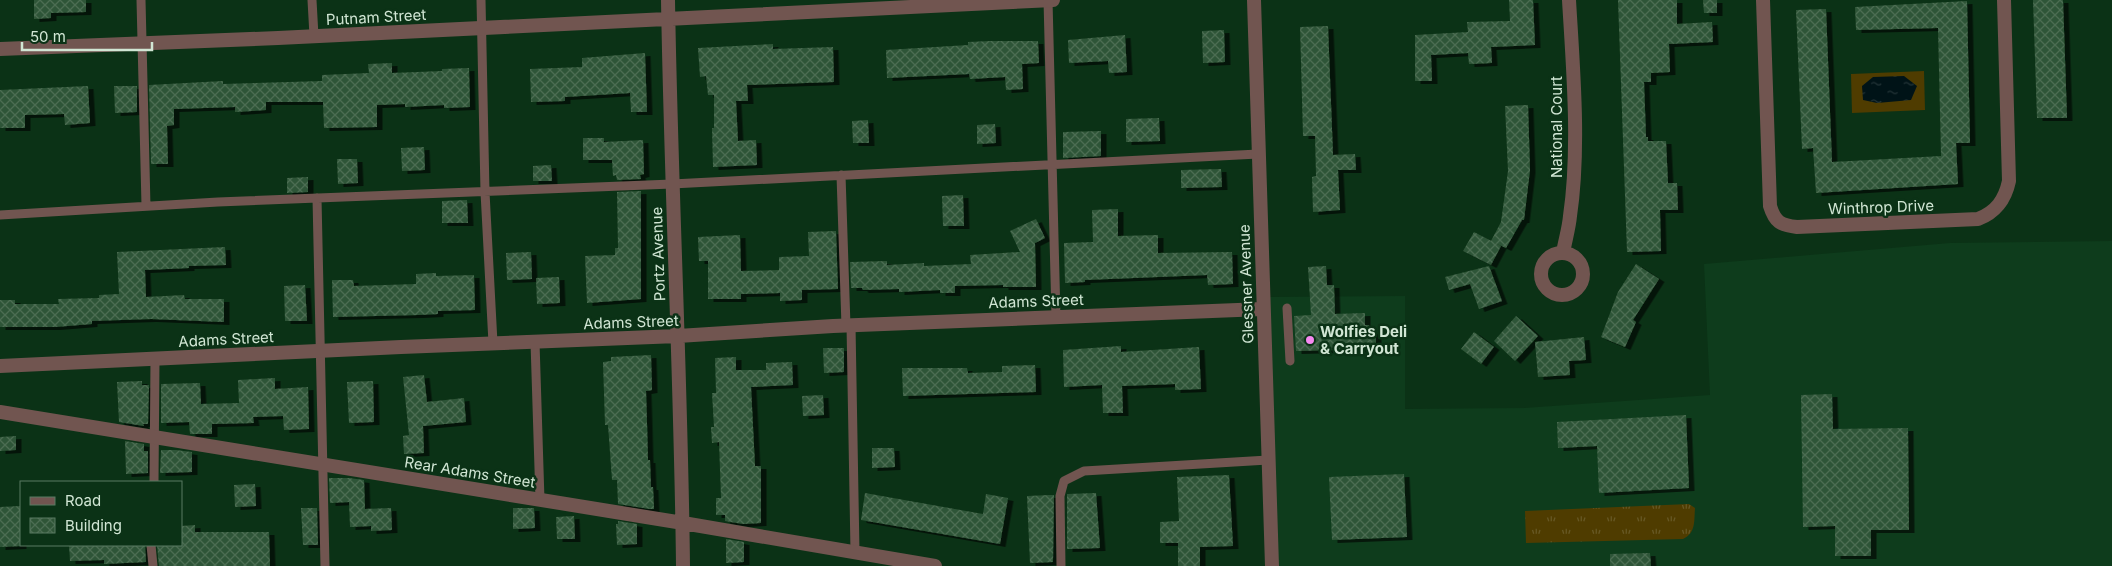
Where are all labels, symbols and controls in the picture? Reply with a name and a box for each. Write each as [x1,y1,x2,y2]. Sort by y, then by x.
street label: Putnam Street [325,5,427,29]
scale bar [22,20,152,52]
text: 50 m [30,27,66,46]
street label: National Court [1547,76,1566,178]
street label: Winthrop Drive [1828,196,1934,218]
street label: Portz Avenue [647,206,669,302]
street label: Glessner Avenue [1234,224,1258,344]
street label: Adams Street [988,290,1084,312]
street label: Adams Street [583,311,679,333]
place label: Wolfies Deli & Carryout [1320,322,1407,358]
street label: Adams Street [178,327,274,351]
marker: Wolfies Deli & Carryout [1304,334,1316,346]
street label: Rear Adams Street [403,452,537,492]
legend [20,481,182,546]
text: Road [65,491,101,510]
text: Building [65,516,122,535]

